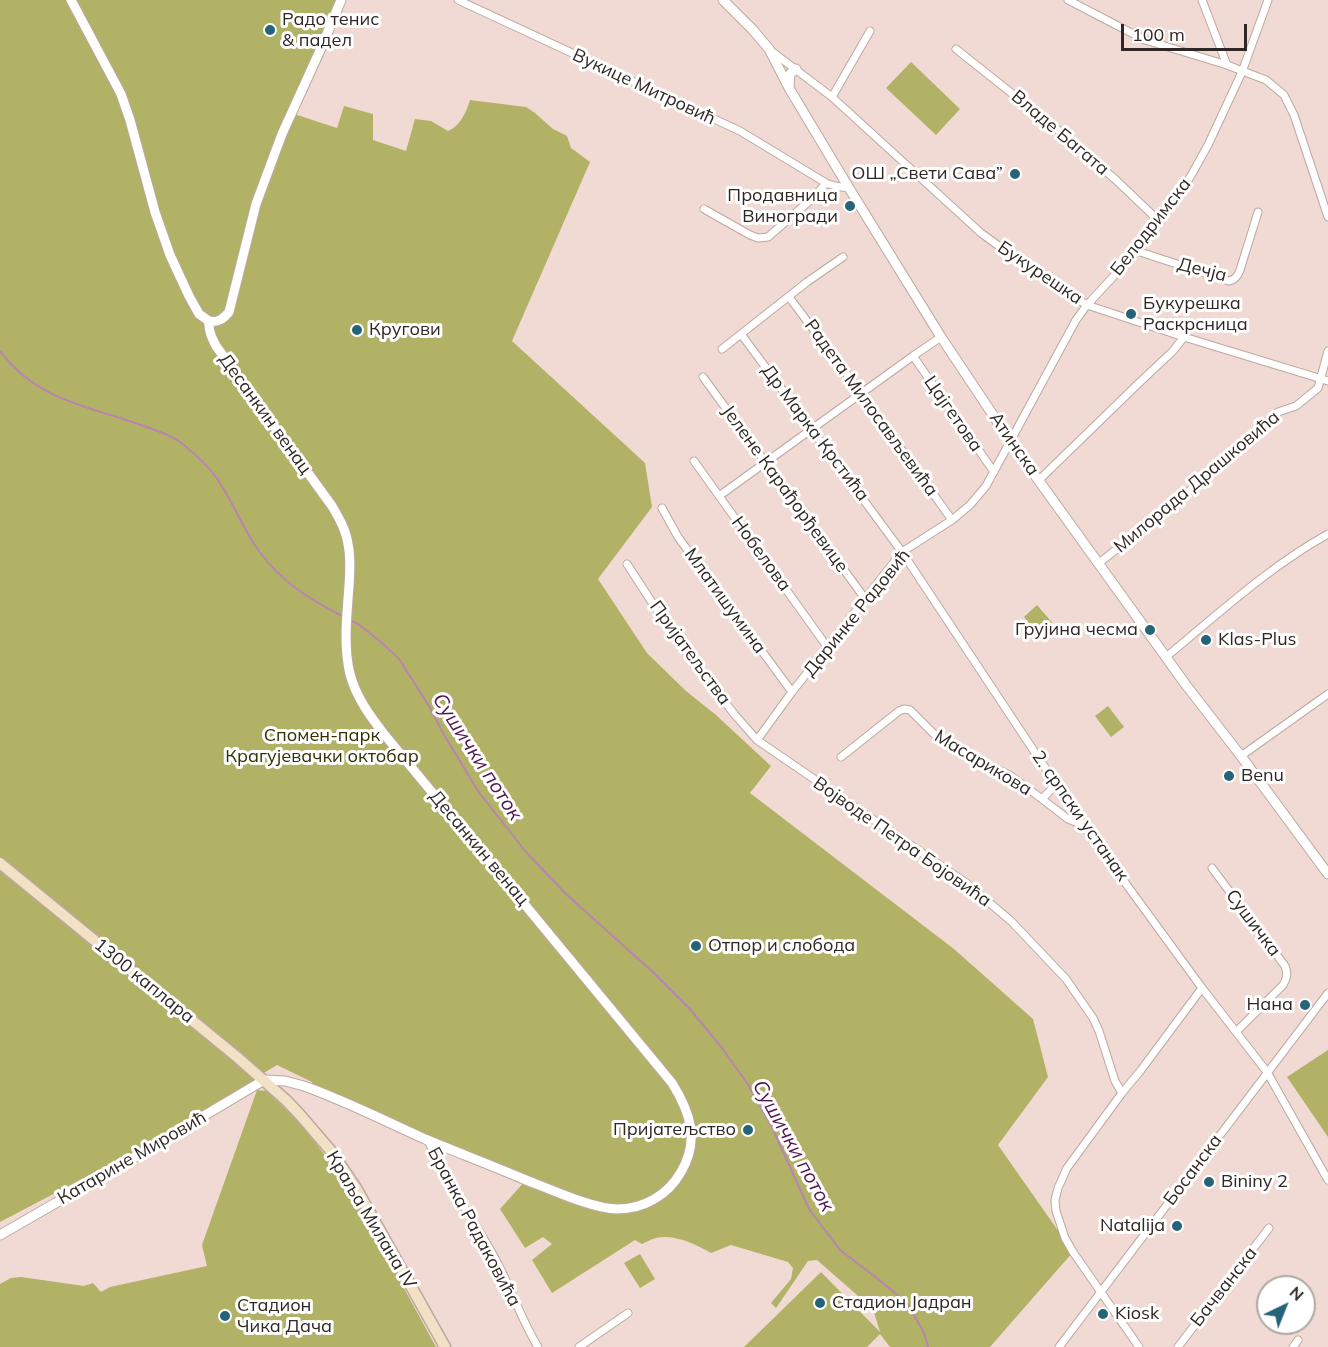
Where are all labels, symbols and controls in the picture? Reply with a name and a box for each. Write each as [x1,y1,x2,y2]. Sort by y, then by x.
place label: Радо тенис & падел [282,9,379,52]
scale bar [1124,12,1250,50]
marker: Радо тенис & падел [263,23,277,37]
text: 100 m [1132,23,1185,46]
street label: Вукице Митровић [569,44,719,130]
street label: Владе Багата [1007,86,1113,180]
place label: ОШ „Свети Сава” [852,163,1003,185]
marker: ОШ „Свети Сава” [1008,167,1022,181]
street label: Белодримска [1106,174,1196,280]
place label: Продавница Виногради [727,185,838,228]
marker: Продавница Виногради [843,199,857,213]
street label: Букурешка [993,237,1087,309]
street label: Дечја [1175,253,1229,287]
place label: Букурешка Раскрсница [1143,293,1248,336]
marker: Букурешка Раскрсница [1124,307,1138,321]
street label: Радета Милосављевића [800,315,942,501]
place label: Кругови [369,319,441,341]
marker: Кругови [350,323,364,337]
street label: Десанкин венац [214,349,316,479]
street label: Др Марка Крстића [757,360,873,506]
street label: Цајгетова [919,372,987,456]
street label: Јелене Карађорђевице [717,401,853,577]
street label: Милорада Драшковића [1110,406,1284,558]
street label: Атинска [984,408,1044,480]
street label: Нобелова [727,513,795,595]
street label: Млатишумина [680,544,770,658]
street label: Даринке Радовић [799,545,915,681]
street label: Пријатељства [645,597,735,709]
place label: Грујина чесма [1015,619,1138,641]
marker: Грујина чесма [1143,623,1157,637]
place label: Klas-Plus [1218,629,1296,651]
marker: Klas-Plus [1199,633,1213,647]
water label: Сушички поток [427,689,527,825]
park label: Спомен-парк Крагујевачки октобар [225,725,419,768]
street label: Масарикова [931,726,1035,800]
street label: 2. српски устанак [1027,747,1133,885]
place label: Benu [1241,765,1284,787]
marker: Benu [1222,769,1236,783]
street label: Војводе Петра Бојовића [809,772,995,912]
street label: Десанкин венац [424,786,534,910]
street label: Сушичка [1221,885,1285,961]
street label: 1300 каплара [89,934,199,1028]
place label: Отпор и слобода [708,935,855,957]
marker: Отпор и слобода [689,939,703,953]
place label: Нана [1246,994,1293,1016]
marker: Нана [1298,998,1312,1012]
water label: Сушички поток [747,1076,839,1216]
street label: Катарине Мировић [54,1107,210,1209]
place label: Пријатељство [613,1119,736,1141]
marker: Пријатељство [741,1123,755,1137]
street label: Босанска [1159,1130,1227,1210]
street label: Бранка Радаковића [423,1144,525,1310]
street label: Краља Милана IV [321,1147,421,1293]
place label: Bininy 2 [1221,1171,1288,1193]
marker: Bininy 2 [1202,1175,1216,1189]
place label: Natalija [1100,1215,1165,1237]
marker: Natalija [1170,1219,1184,1233]
street label: Бачванска [1186,1243,1262,1331]
north arrow [1256,1275,1316,1335]
text: N [1286,1282,1308,1305]
place label: Стадион Јадран [832,1292,972,1314]
place label: Стадион Чика Дача [237,1295,332,1338]
marker: Стадион Јадран [813,1296,827,1310]
place label: Kiosk [1115,1303,1159,1325]
marker: Kiosk [1096,1307,1110,1321]
marker: Стадион Чика Дача [218,1309,232,1323]

